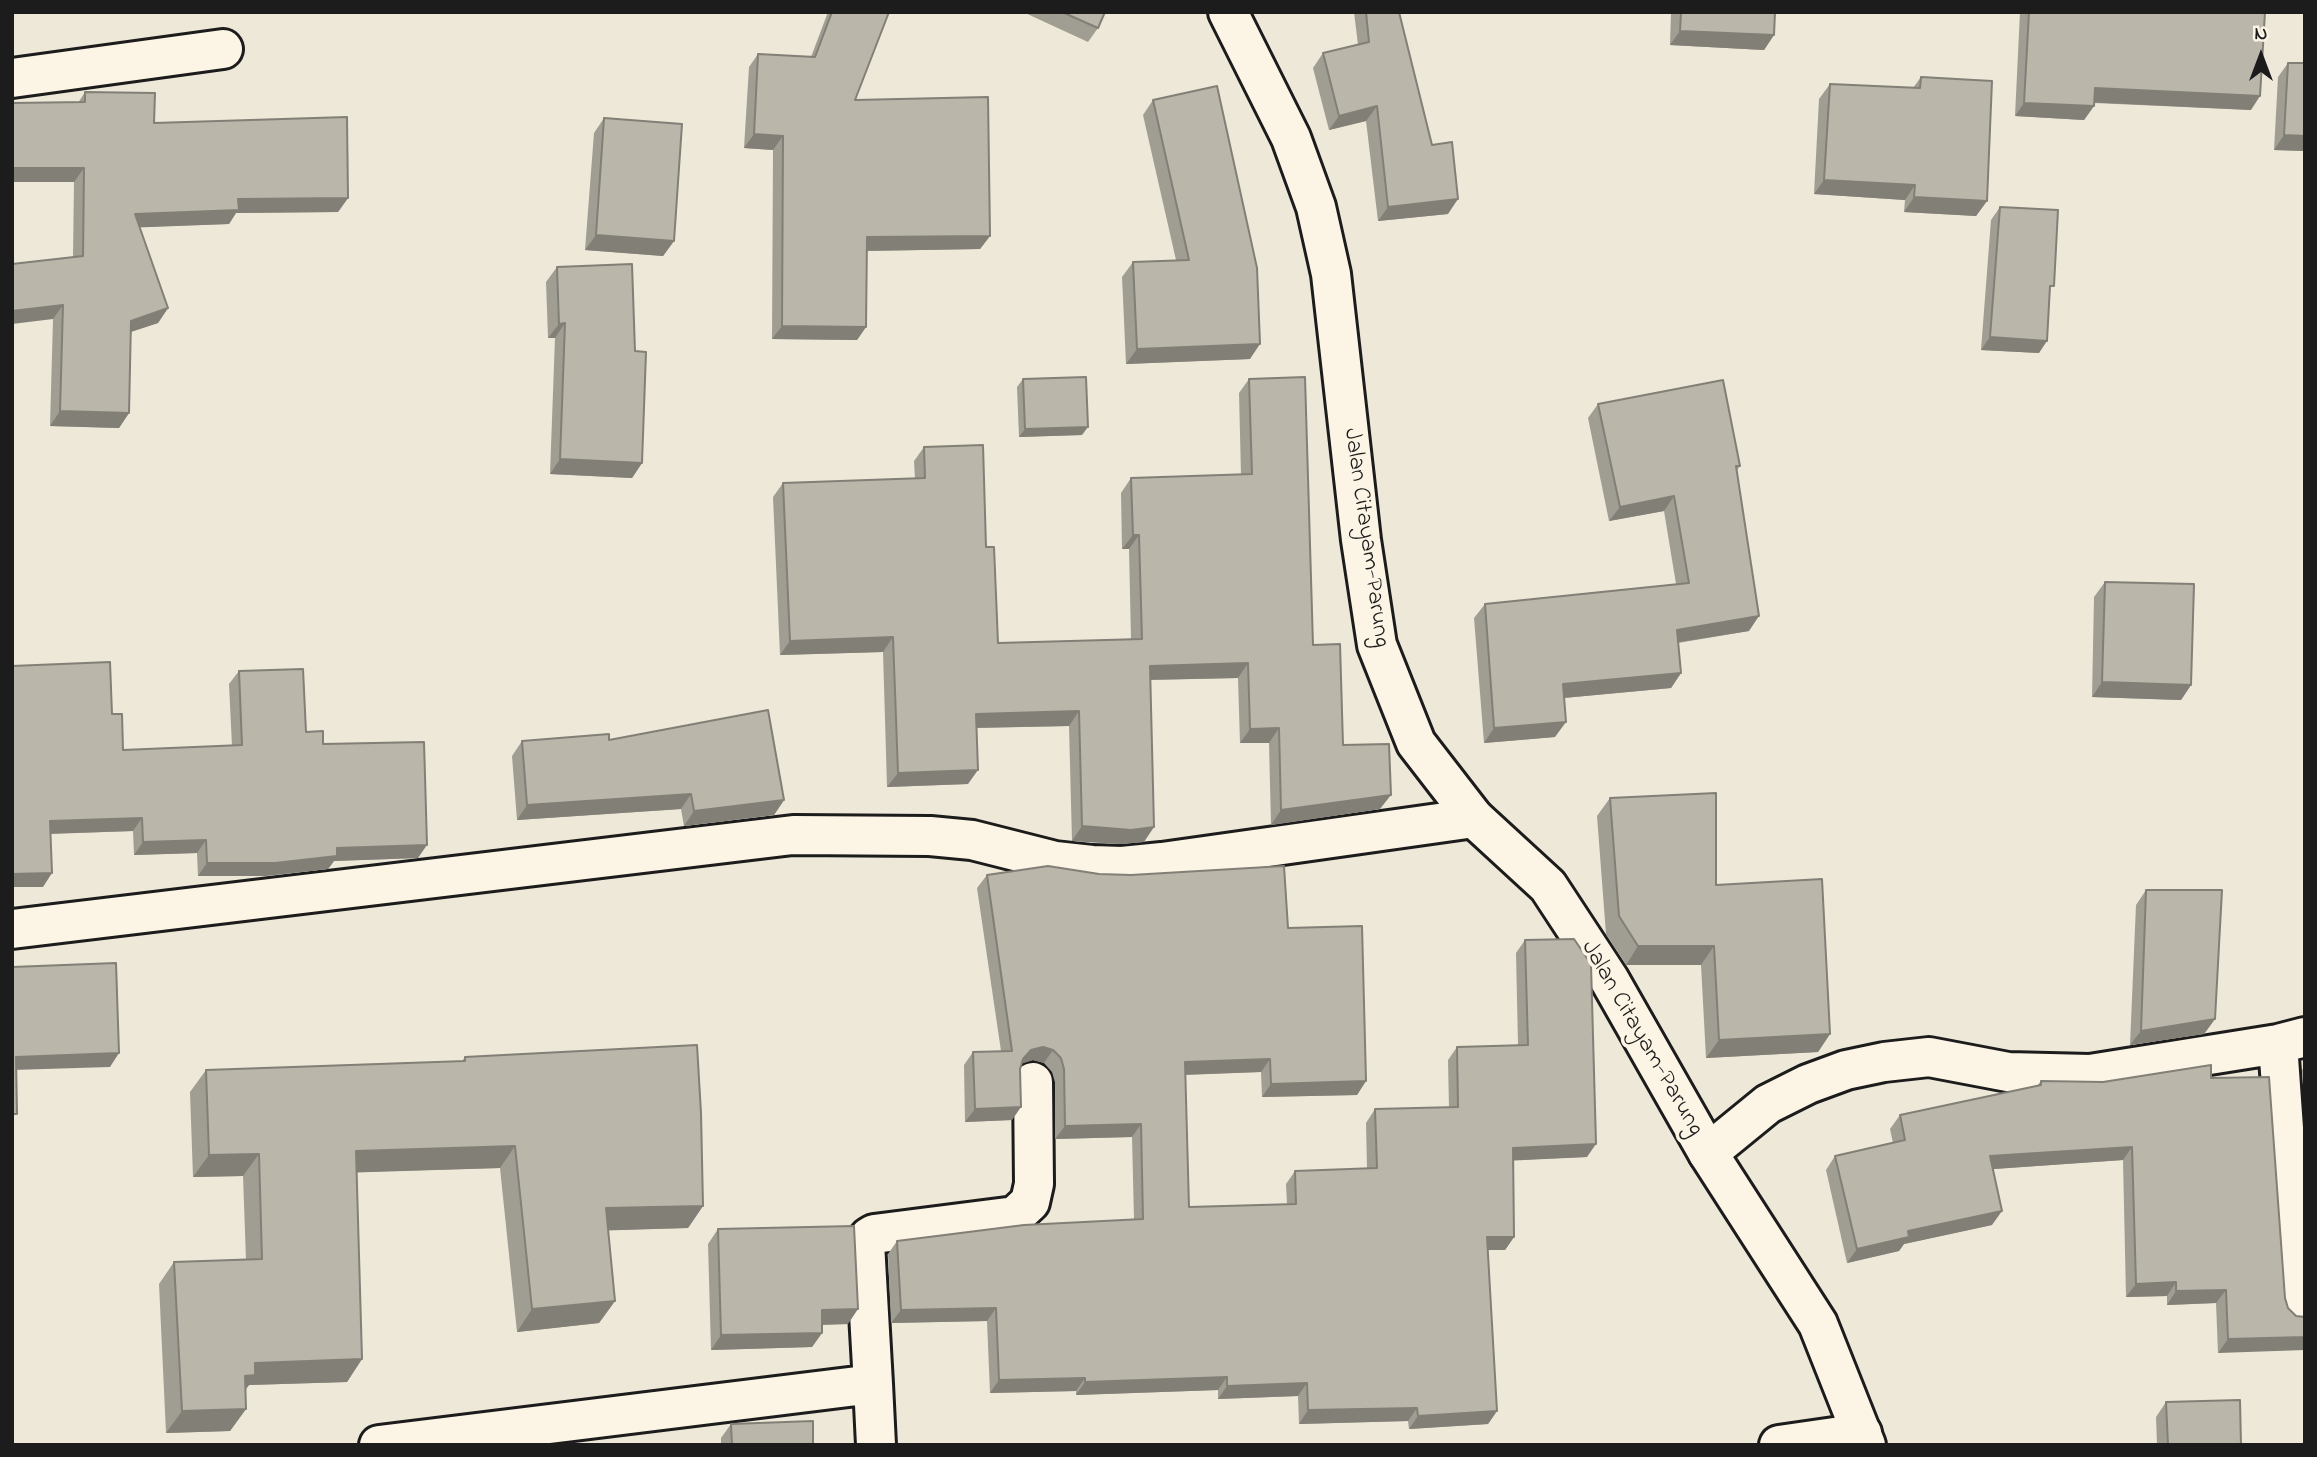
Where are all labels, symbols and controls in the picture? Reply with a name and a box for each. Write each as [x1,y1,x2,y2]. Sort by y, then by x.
north arrow [2226,21,2296,91]
text: N [2255,21,2267,48]
street label: Jalan Citayam-Parung [1335,427,1395,649]
street label: Jalan Citayam-Parung [1573,936,1709,1142]

